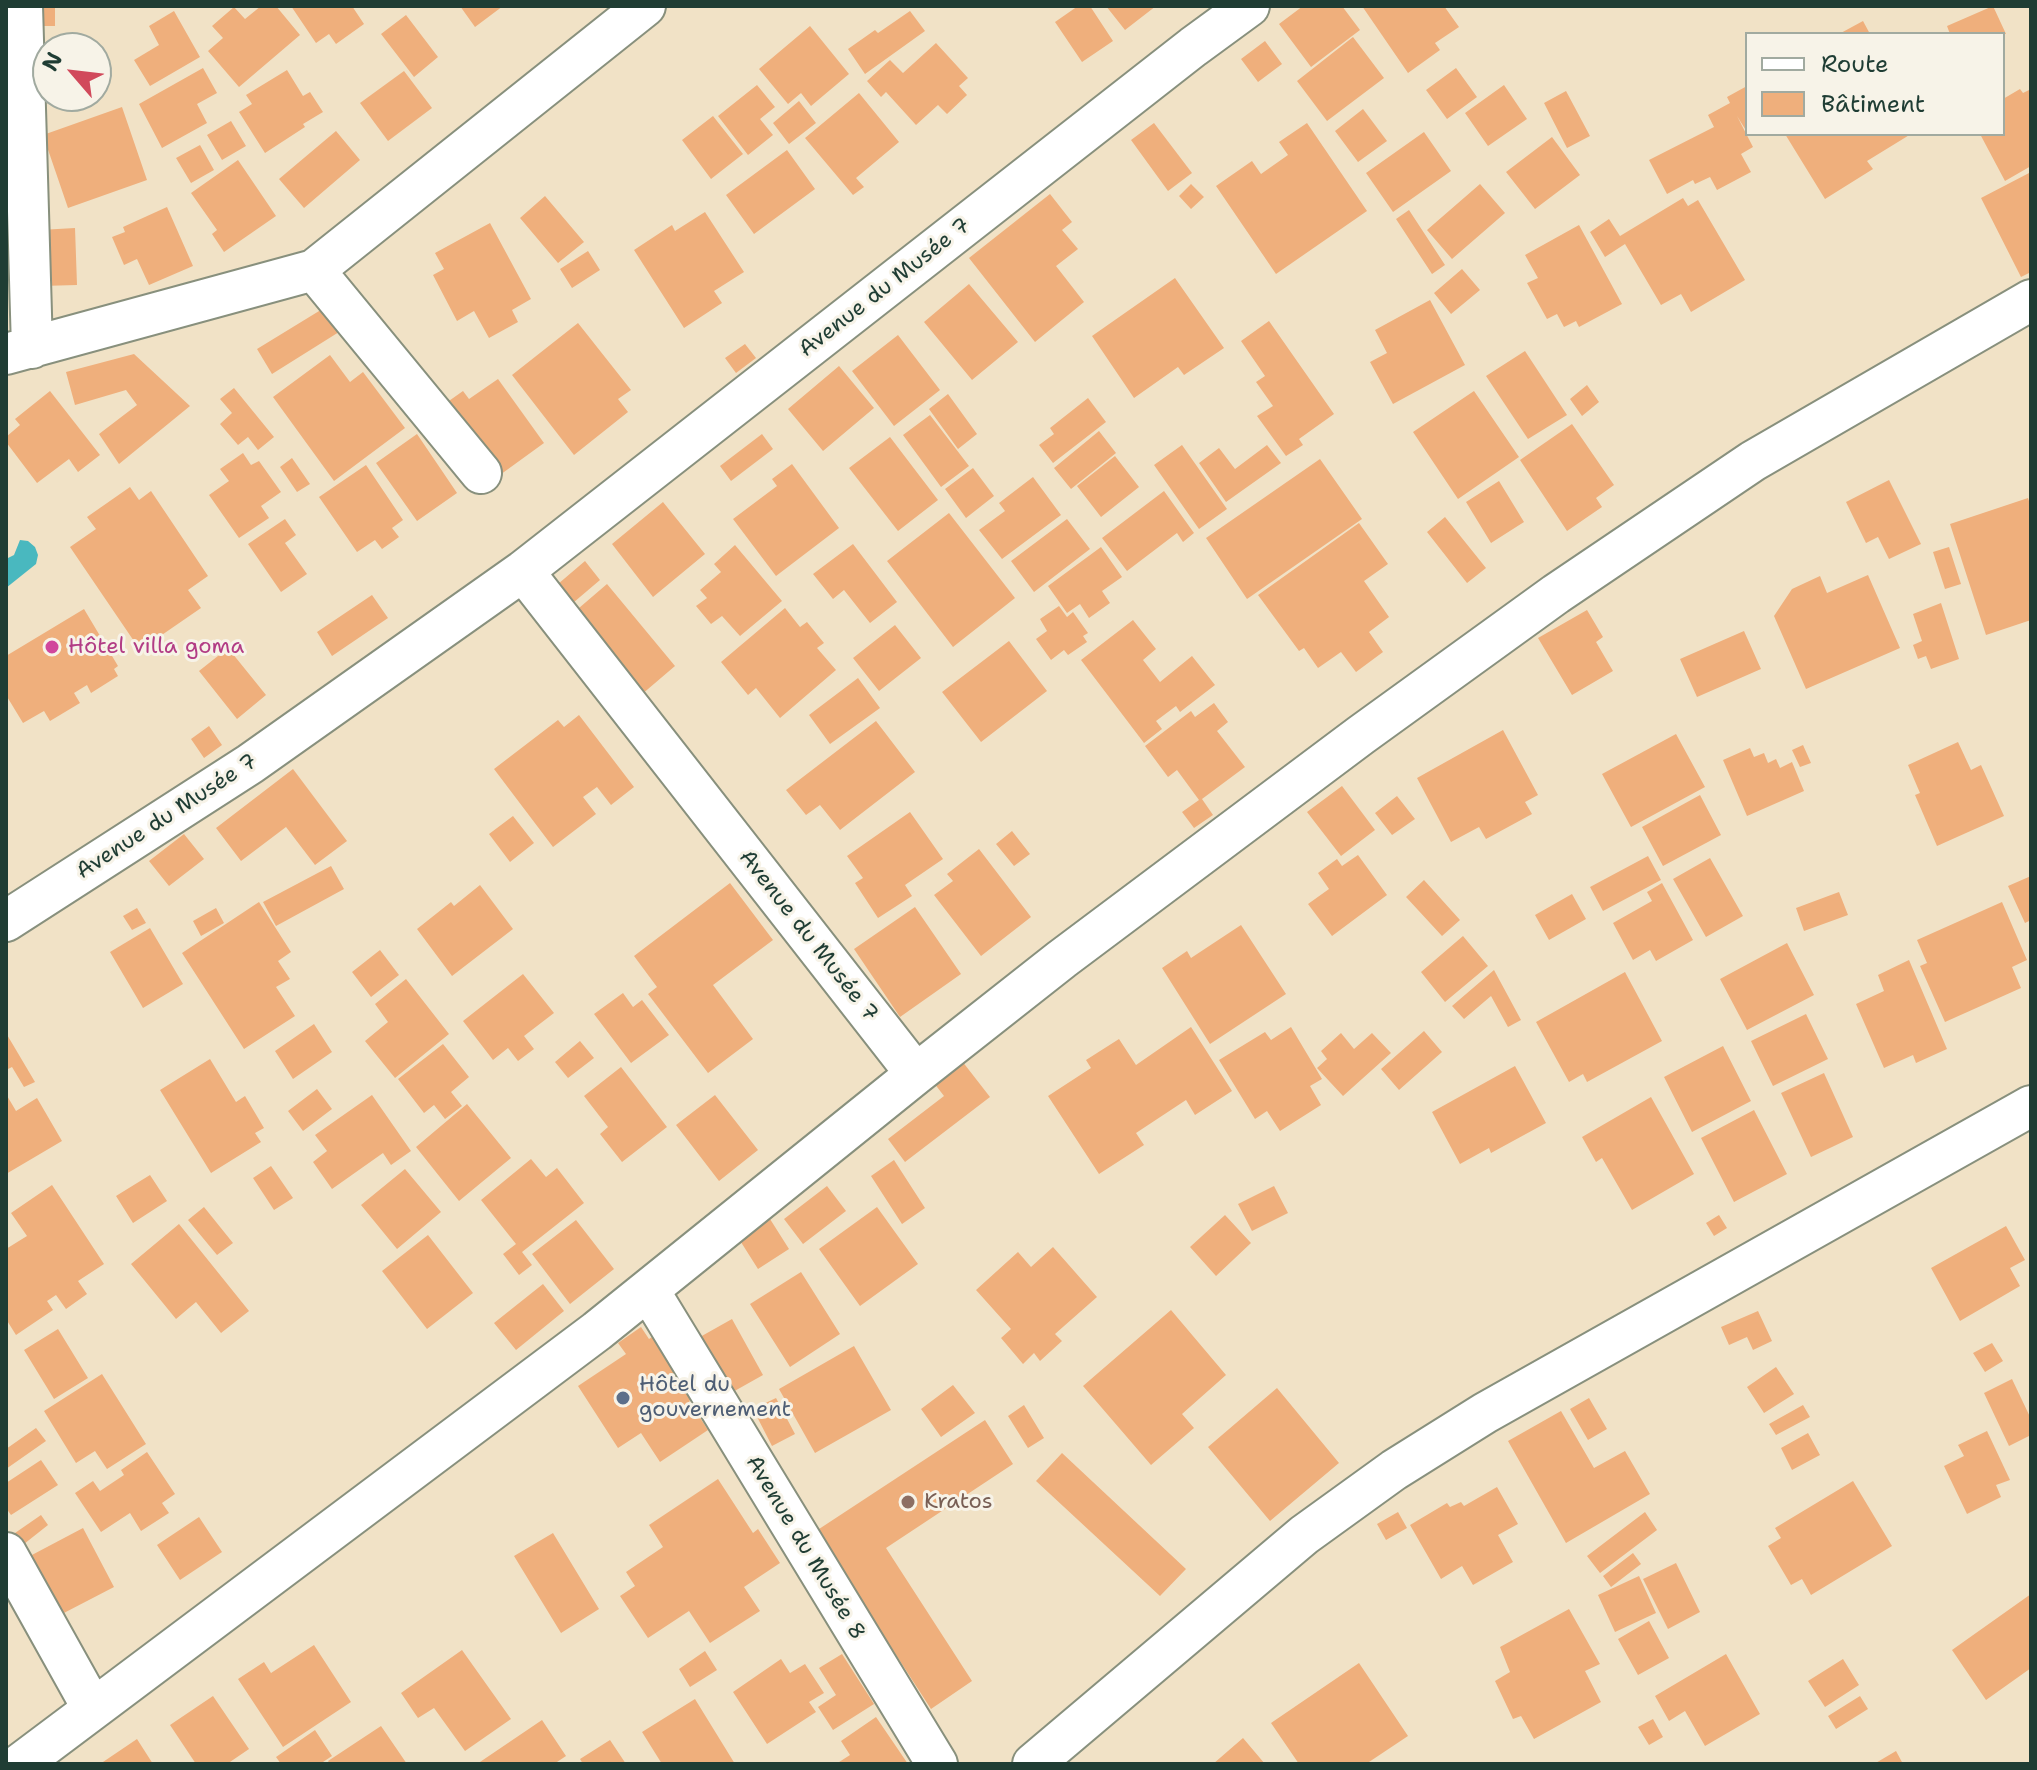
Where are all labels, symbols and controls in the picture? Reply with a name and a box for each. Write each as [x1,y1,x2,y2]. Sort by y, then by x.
north arrow [32,32,112,112]
legend [1745,32,2005,136]
text: N [35,47,69,76]
text: Route [1821,48,1889,80]
text: Bâtiment [1821,88,1925,120]
street label: Avenue du Musée 7 [794,213,976,363]
place label: Hôtel villa goma [68,634,244,660]
marker: Hôtel villa goma [43,638,61,656]
street label: Avenue du Musée 7 [72,749,262,885]
street label: Avenue du Musée 7 [733,845,883,1027]
place label: Hôtel du gouvernement [639,1372,791,1424]
marker: Hôtel du gouvernement [614,1389,632,1407]
street label: Avenue du Musée 8 [740,1451,870,1645]
place label: Kratos [924,1489,993,1515]
marker: Kratos [899,1493,917,1511]

